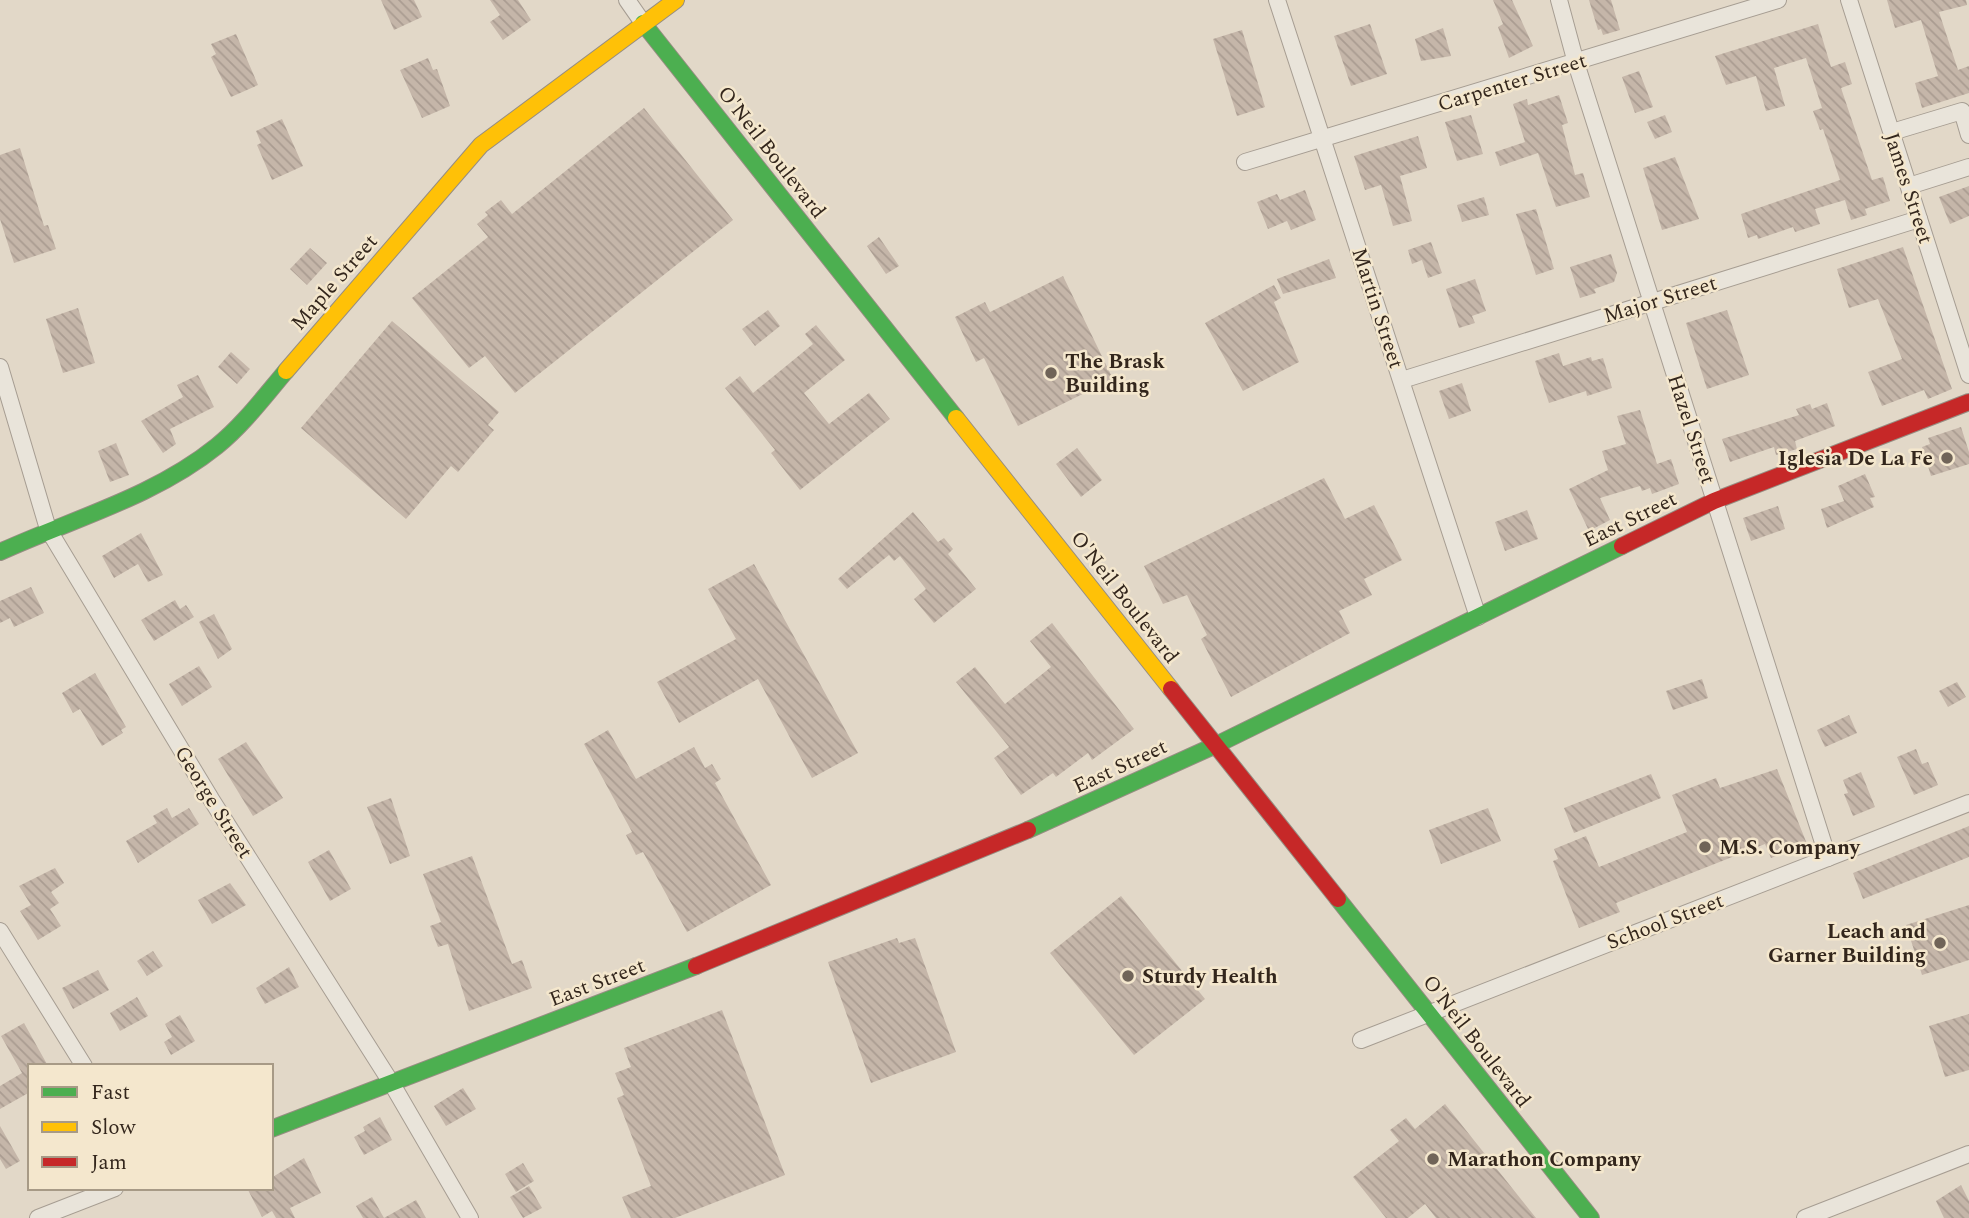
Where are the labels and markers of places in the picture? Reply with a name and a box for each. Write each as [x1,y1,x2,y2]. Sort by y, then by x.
place label: The Brask Building [1065,346,1165,402]
marker: The Brask Building [1043,365,1059,381]
place label: Iglesia De La Fe [1778,443,1933,475]
marker: Iglesia De La Fe [1939,450,1955,466]
place label: M.S. Company [1719,832,1861,864]
marker: M.S. Company [1697,839,1713,855]
place label: Leach and Garner Building [1768,916,1926,972]
marker: Leach and Garner Building [1932,935,1948,951]
place label: Sturdy Health [1142,961,1278,993]
marker: Sturdy Health [1120,968,1136,984]
place label: Marathon Company [1447,1144,1642,1176]
marker: Marathon Company [1425,1151,1441,1167]

